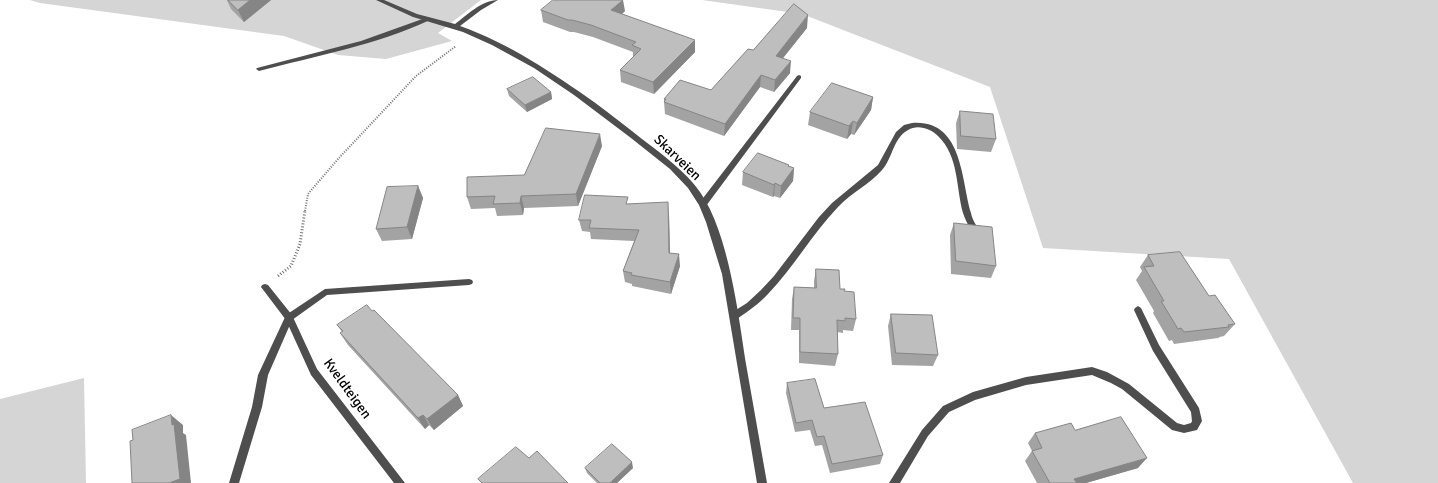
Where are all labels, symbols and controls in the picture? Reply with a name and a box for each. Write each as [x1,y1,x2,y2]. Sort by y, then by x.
street label: Skarveien [650,131,704,185]
street label: Kveldteigen [320,356,374,422]

